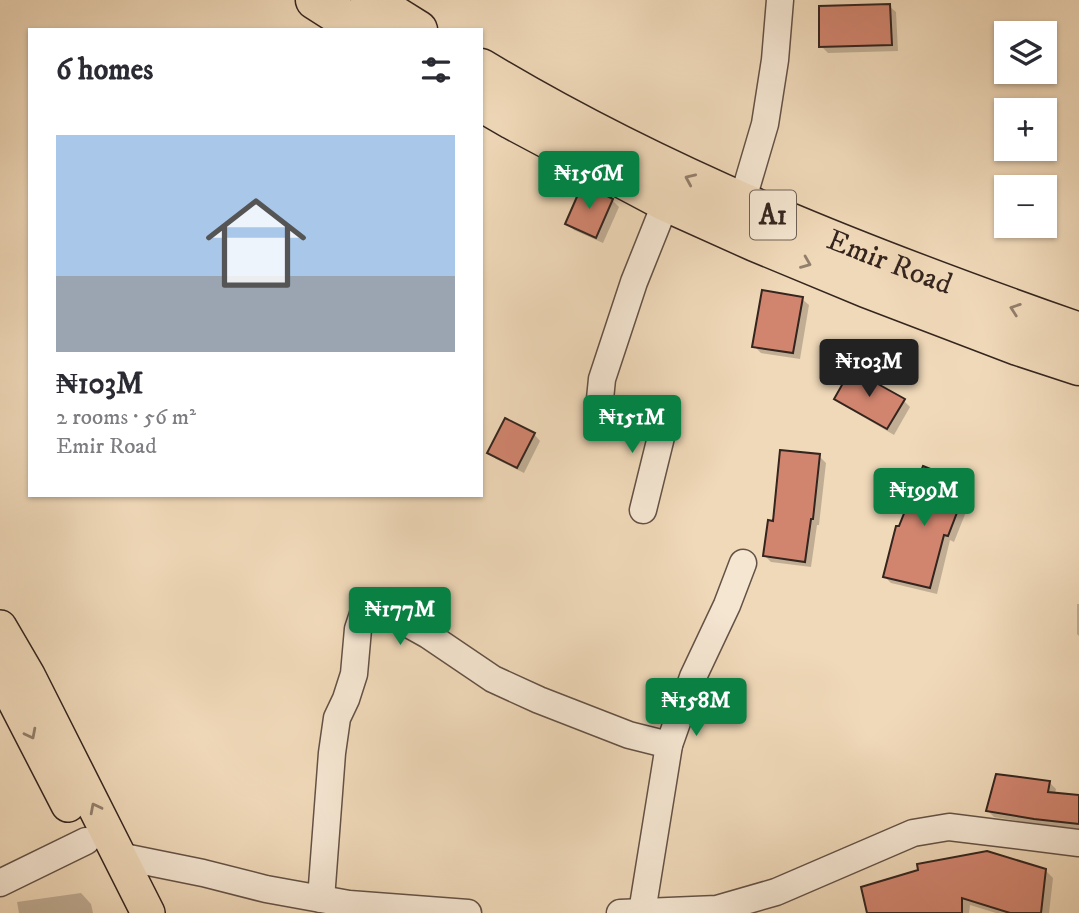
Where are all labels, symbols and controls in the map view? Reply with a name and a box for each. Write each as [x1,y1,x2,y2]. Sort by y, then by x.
map controls [994,21,1057,238]
button: layers [994,21,1057,84]
icon: filters [417,51,455,89]
text: 6 homes [56,52,153,89]
button: + [994,98,1057,161]
pin: ₦156M [540,152,638,211]
text: ₦156M [554,159,624,188]
one-way arrow [685,173,697,187]
button: − [994,175,1057,238]
icon: home [193,180,319,306]
road number: A1 [750,190,796,240]
street label: Emir Road [822,221,957,303]
one-way arrow [798,255,811,269]
one-way arrow [1009,303,1021,317]
pin: ₦103M [820,340,918,399]
text: ₦103M [836,347,902,376]
text: ₦103M [56,366,143,403]
pin: ₦151M [583,396,681,455]
text: 2 rooms · 56 m² [56,403,196,432]
text: ₦151M [599,403,665,432]
text: Emir Road [56,432,157,461]
pin: ₦199M [875,468,973,528]
text: ₦199M [890,476,958,505]
pin: ₦177M [351,588,449,647]
text: ₦177M [365,595,435,624]
pin: ₦158M [647,678,745,738]
text: ₦158M [662,686,730,715]
one-way arrow [23,727,37,739]
one-way arrow [89,803,103,815]

